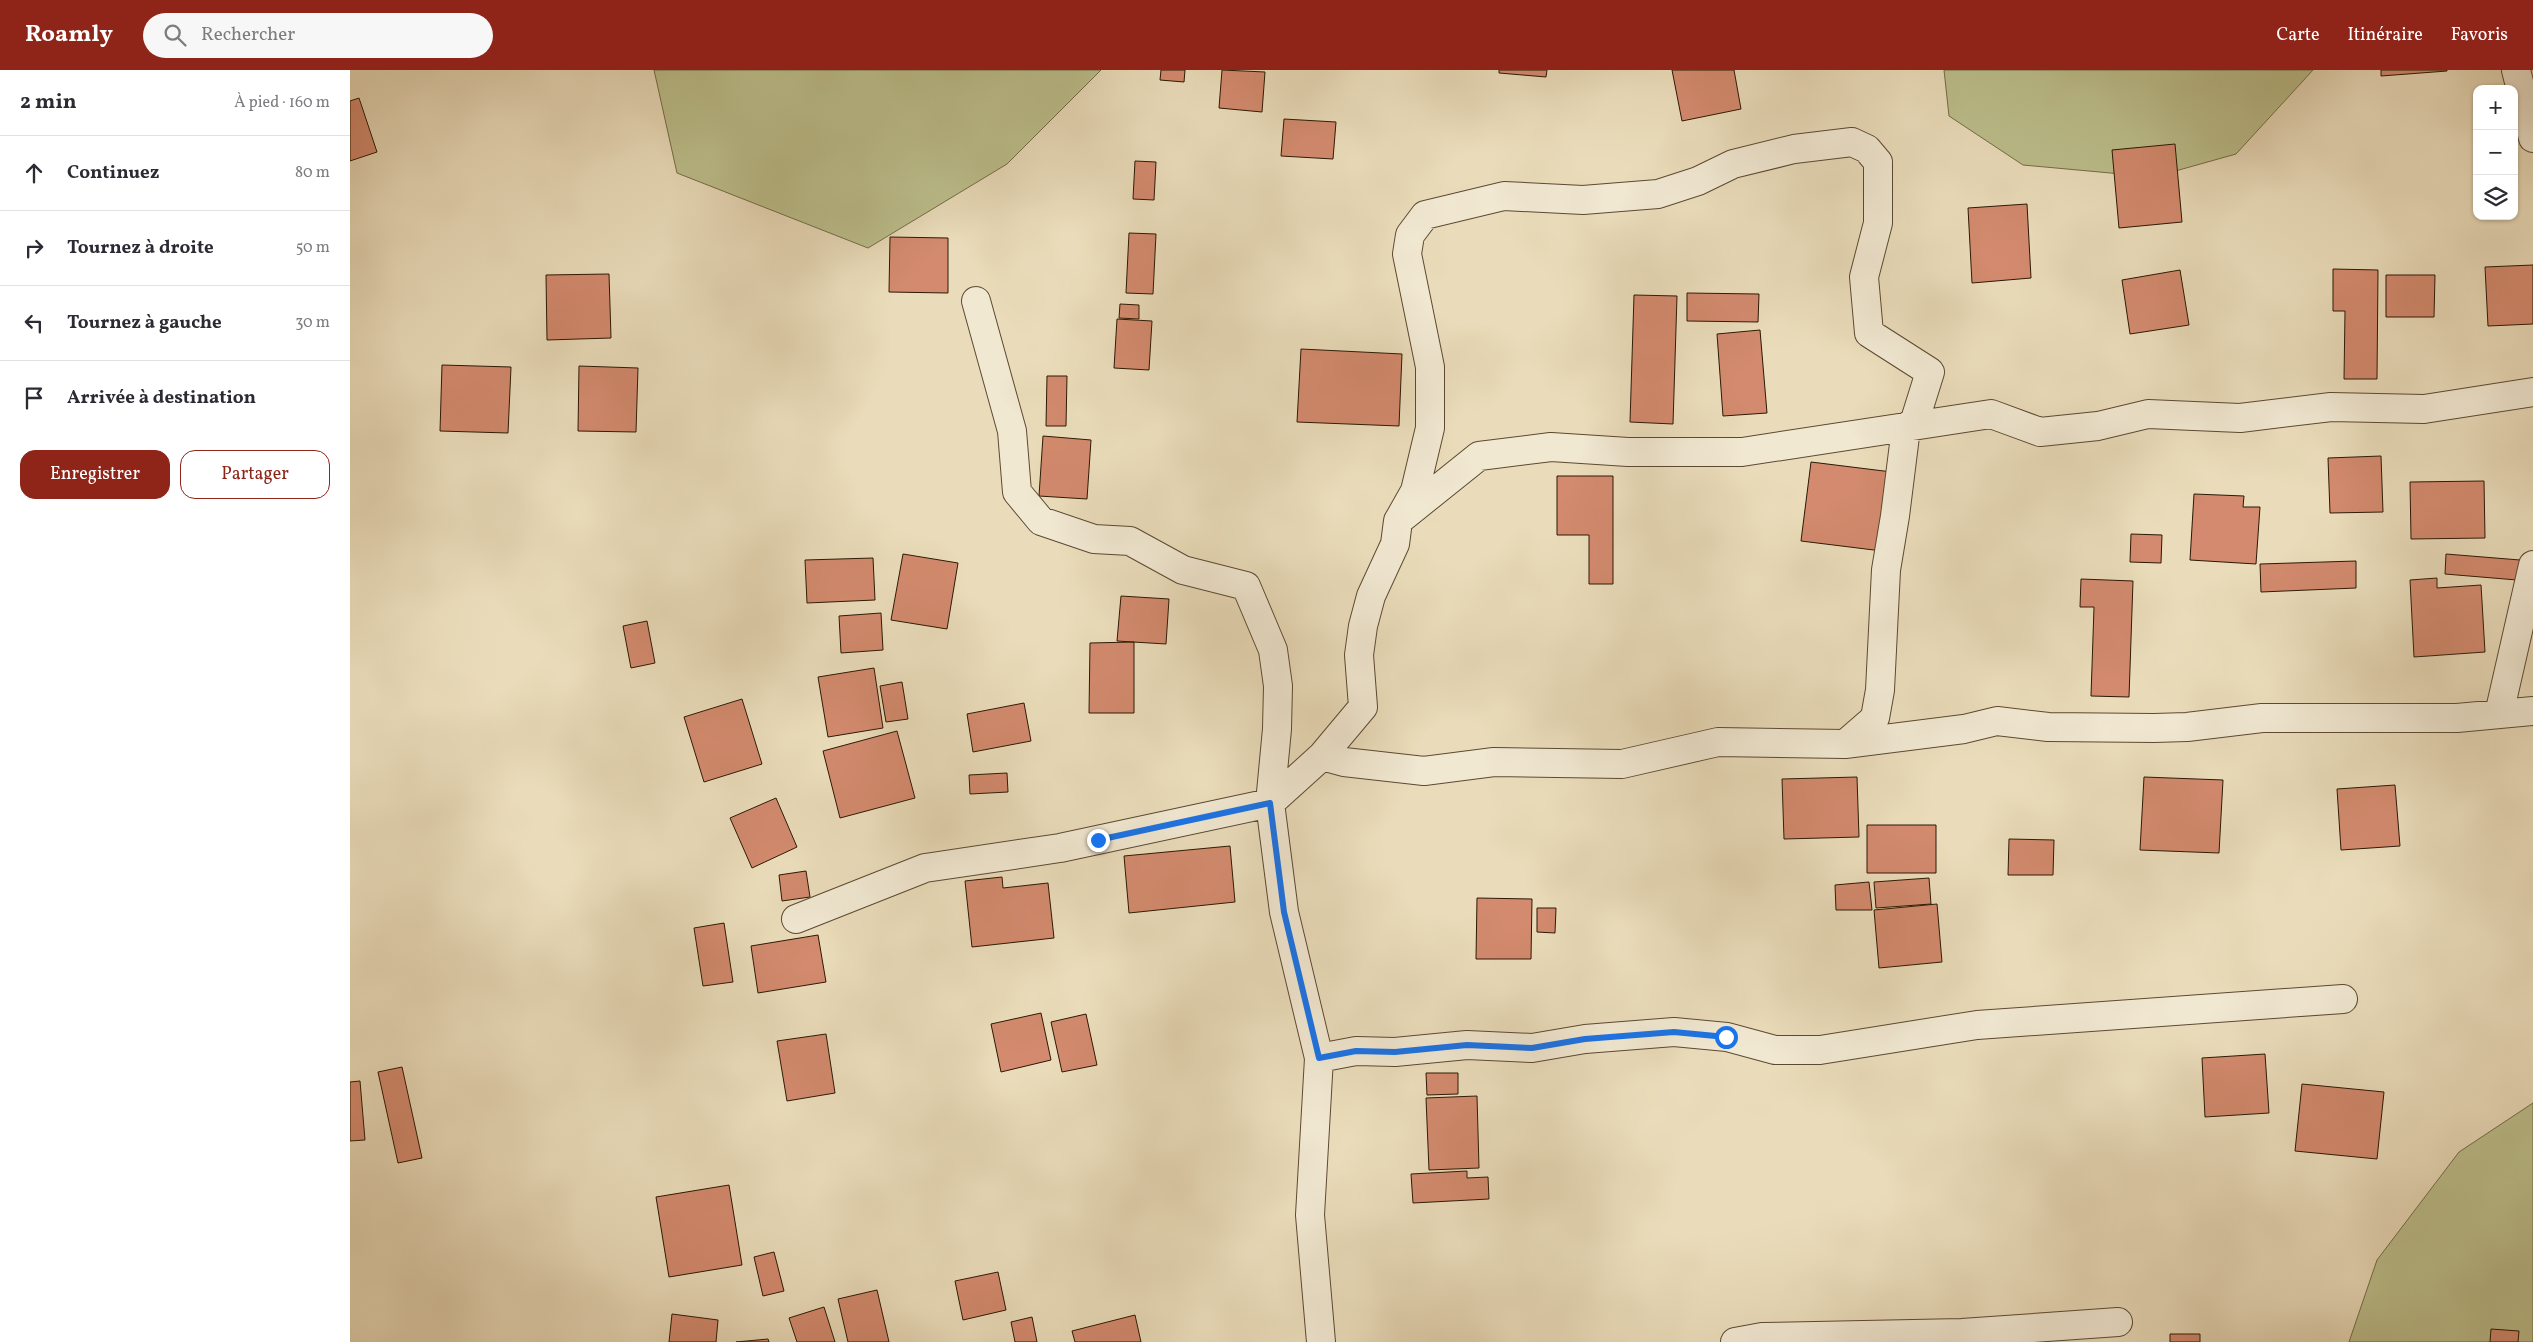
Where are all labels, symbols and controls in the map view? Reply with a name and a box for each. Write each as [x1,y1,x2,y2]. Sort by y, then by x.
search box [143,13,493,58]
text: Roamly [25,18,113,52]
icon: search [161,21,189,49]
text: Rechercher [201,22,295,48]
text: Carte [2276,23,2319,48]
text: Itinéraire [2347,23,2423,48]
text: Favoris [2451,23,2508,48]
map controls [2473,85,2518,220]
button: + [2473,85,2518,130]
text: 2 min [20,88,77,117]
text: À pied · 160 m [234,92,330,114]
button: − [2473,130,2518,175]
icon: ahead [20,159,48,187]
text: Continuez [67,160,159,186]
text: 80 m [295,162,330,184]
button: layers [2473,175,2518,220]
icon: right [20,234,48,262]
text: Tournez à droite [67,235,214,261]
text: 50 m [296,237,330,259]
icon: left [20,309,48,337]
text: Tournez à gauche [67,310,222,336]
text: 30 m [295,312,330,334]
icon: arrive [20,384,48,412]
text: Arrivée à destination [67,385,256,411]
button: Enregistrer [20,450,170,499]
button: Partager [180,450,330,499]
route end [1087,829,1110,852]
route start [1715,1026,1738,1049]

